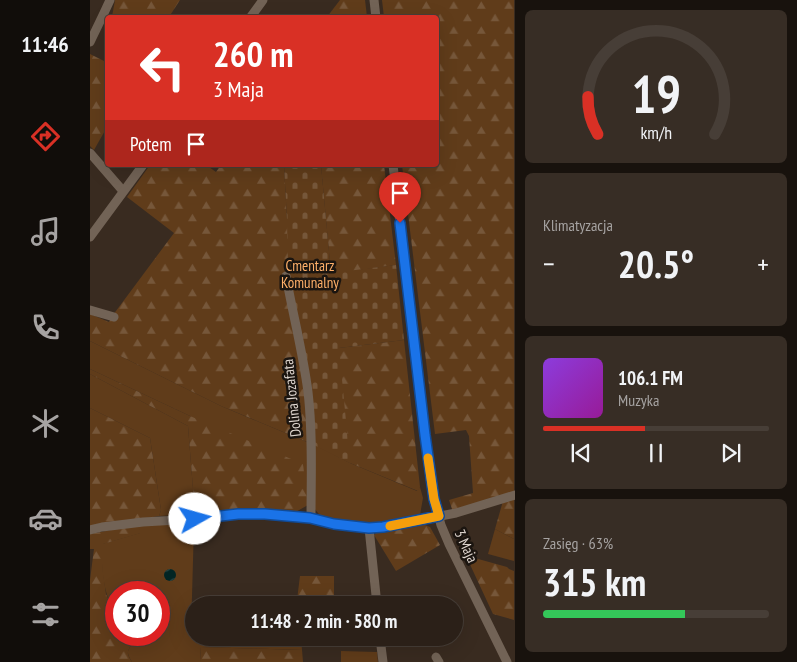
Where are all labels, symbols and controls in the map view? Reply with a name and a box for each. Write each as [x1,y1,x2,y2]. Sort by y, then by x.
text: 11:46 [21,30,69,58]
text: 260 m [213,31,294,77]
icon: left [130,35,195,100]
text: 19 [631,60,681,127]
text: 3 Maja [213,75,264,103]
icon: directions [28,119,63,154]
text: km/h [640,121,672,144]
icon: arrive [182,130,210,158]
text: Potem [130,132,172,156]
pin [379,172,421,223]
icon: arrive [386,179,414,207]
icon: music [28,214,63,249]
text: Klimatyzacja [543,215,613,235]
text: 20.5° [618,239,694,288]
text: − [543,245,555,282]
text: + [757,245,769,282]
park label: Cmentarz Komunalny [281,256,339,292]
icon: phone [28,310,63,345]
street label: Dolina Jozafata [278,358,305,438]
text: 106.1 FM [618,366,683,390]
text: Muzyka [618,390,659,410]
icon: climate [28,406,63,441]
icon: previous [567,439,595,467]
icon: pause [642,439,670,467]
icon: next [717,439,745,467]
position arrow [168,492,220,544]
icon: car [28,501,63,536]
street label: 3 Maja [451,526,482,566]
text: Zasięg · 63% [543,533,613,553]
text: 315 km [543,557,646,606]
speed limit sign: 30 [105,581,170,646]
icon: filters [28,597,63,632]
text: 11:48 · 2 min · 580 m [251,609,397,633]

